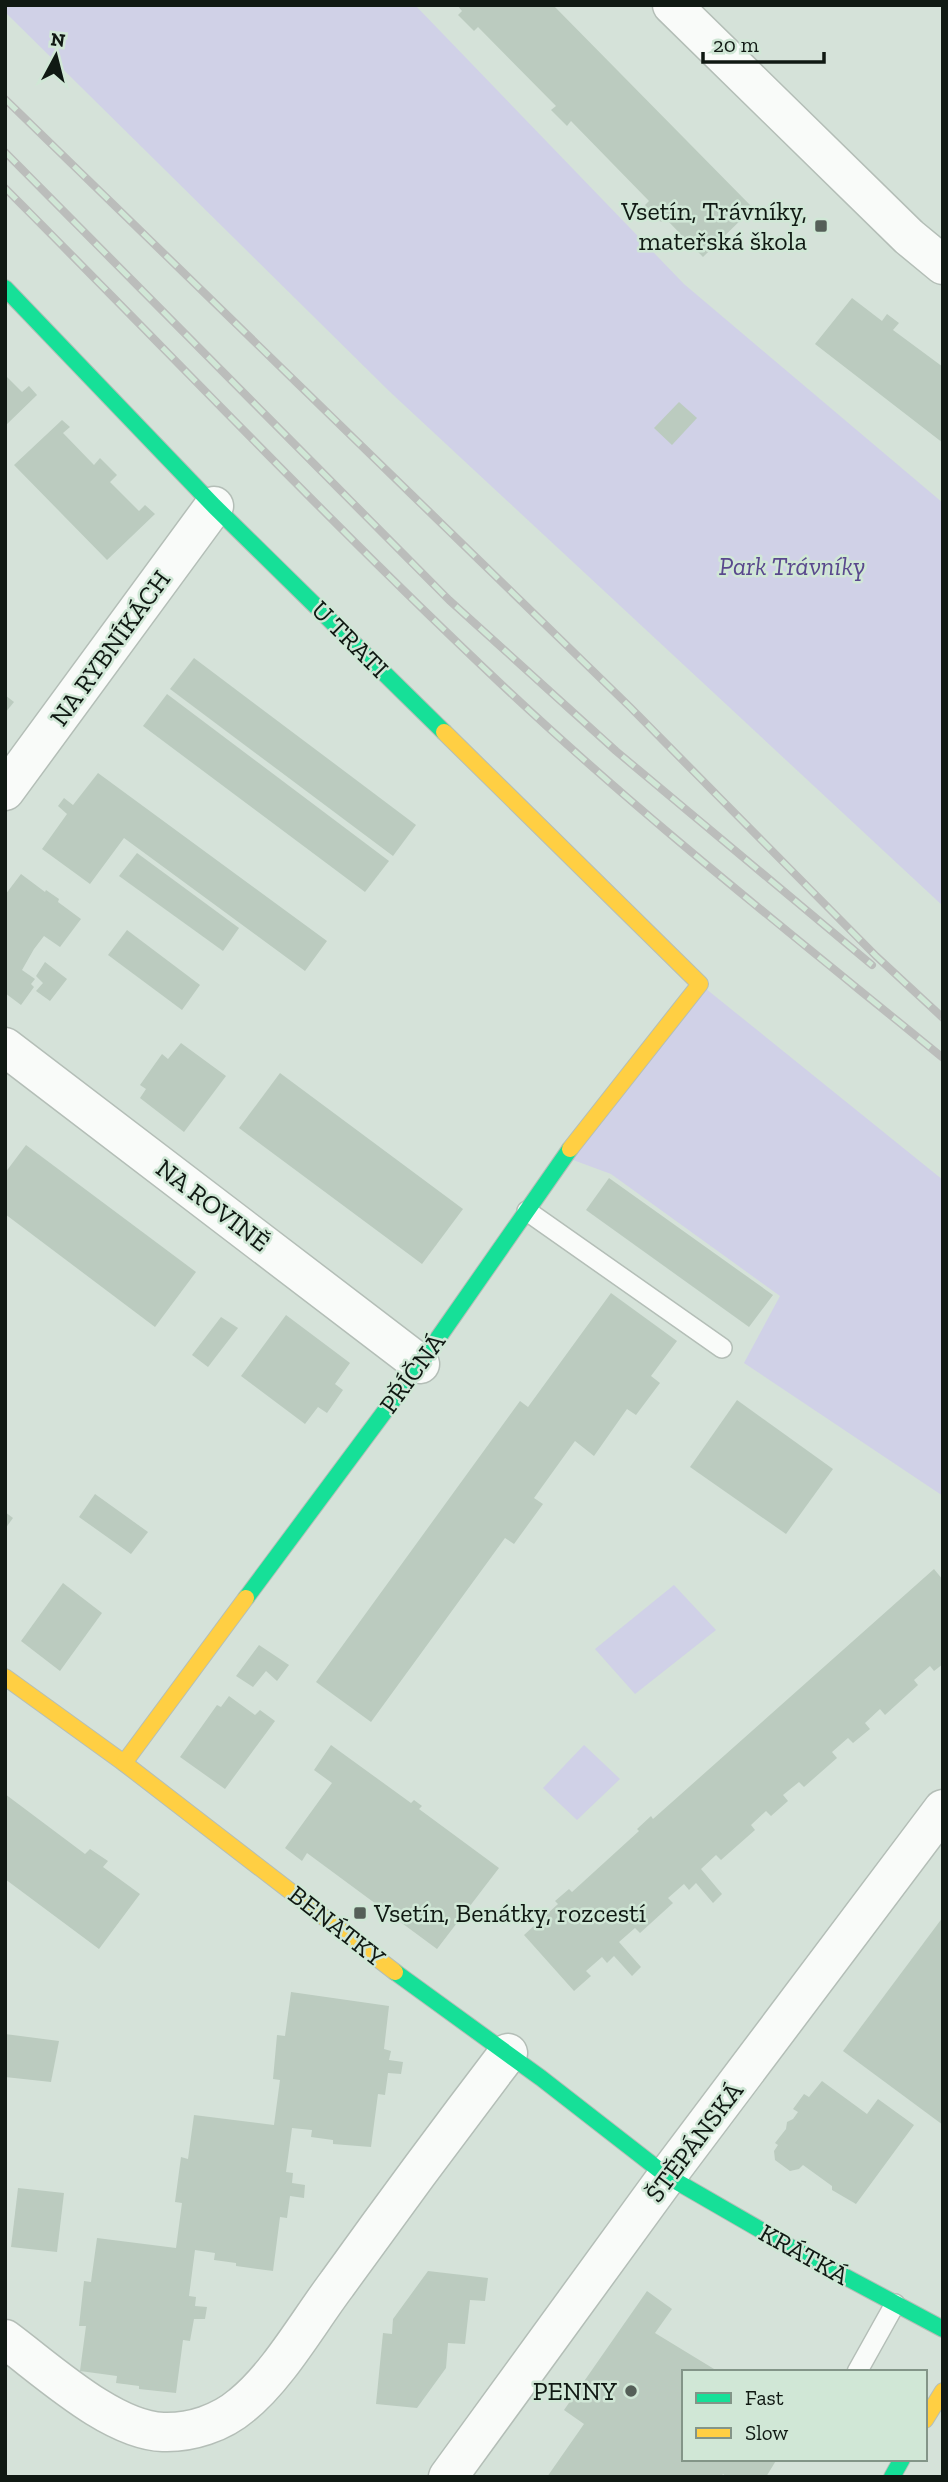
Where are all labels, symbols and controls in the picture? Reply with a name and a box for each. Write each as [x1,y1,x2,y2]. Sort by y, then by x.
north arrow [21,21,91,91]
scale bar [703,21,824,65]
text: N [49,27,67,52]
text: 20 m [713,32,759,57]
place label: Vsetín, Trávníky, mateřská škola [620,195,807,257]
marker: Vsetín, Trávníky, mateřská škola [813,218,829,234]
park label: Park Trávníky [719,550,865,582]
street label: NA RYBNÍKÁCH [43,564,177,732]
street label: U TRATI [305,594,395,684]
street label: NA ROVINĚ [150,1152,276,1258]
street label: PŘÍČNÁ [372,1326,452,1419]
street label: BENÁTKY [282,1878,392,1974]
place label: Vsetín, Benátky, rozcestí [373,1897,646,1929]
marker: Vsetín, Benátky, rozcestí [352,1905,368,1921]
street label: ŠTĚPÁNSKÁ [638,2075,750,2208]
street label: KRÁTKÁ [753,2216,856,2292]
legend [682,2370,927,2461]
place label: PENNY [533,2375,617,2407]
marker: PENNY [623,2383,639,2399]
text: Fast [745,2385,784,2410]
text: Slow [745,2420,788,2445]

